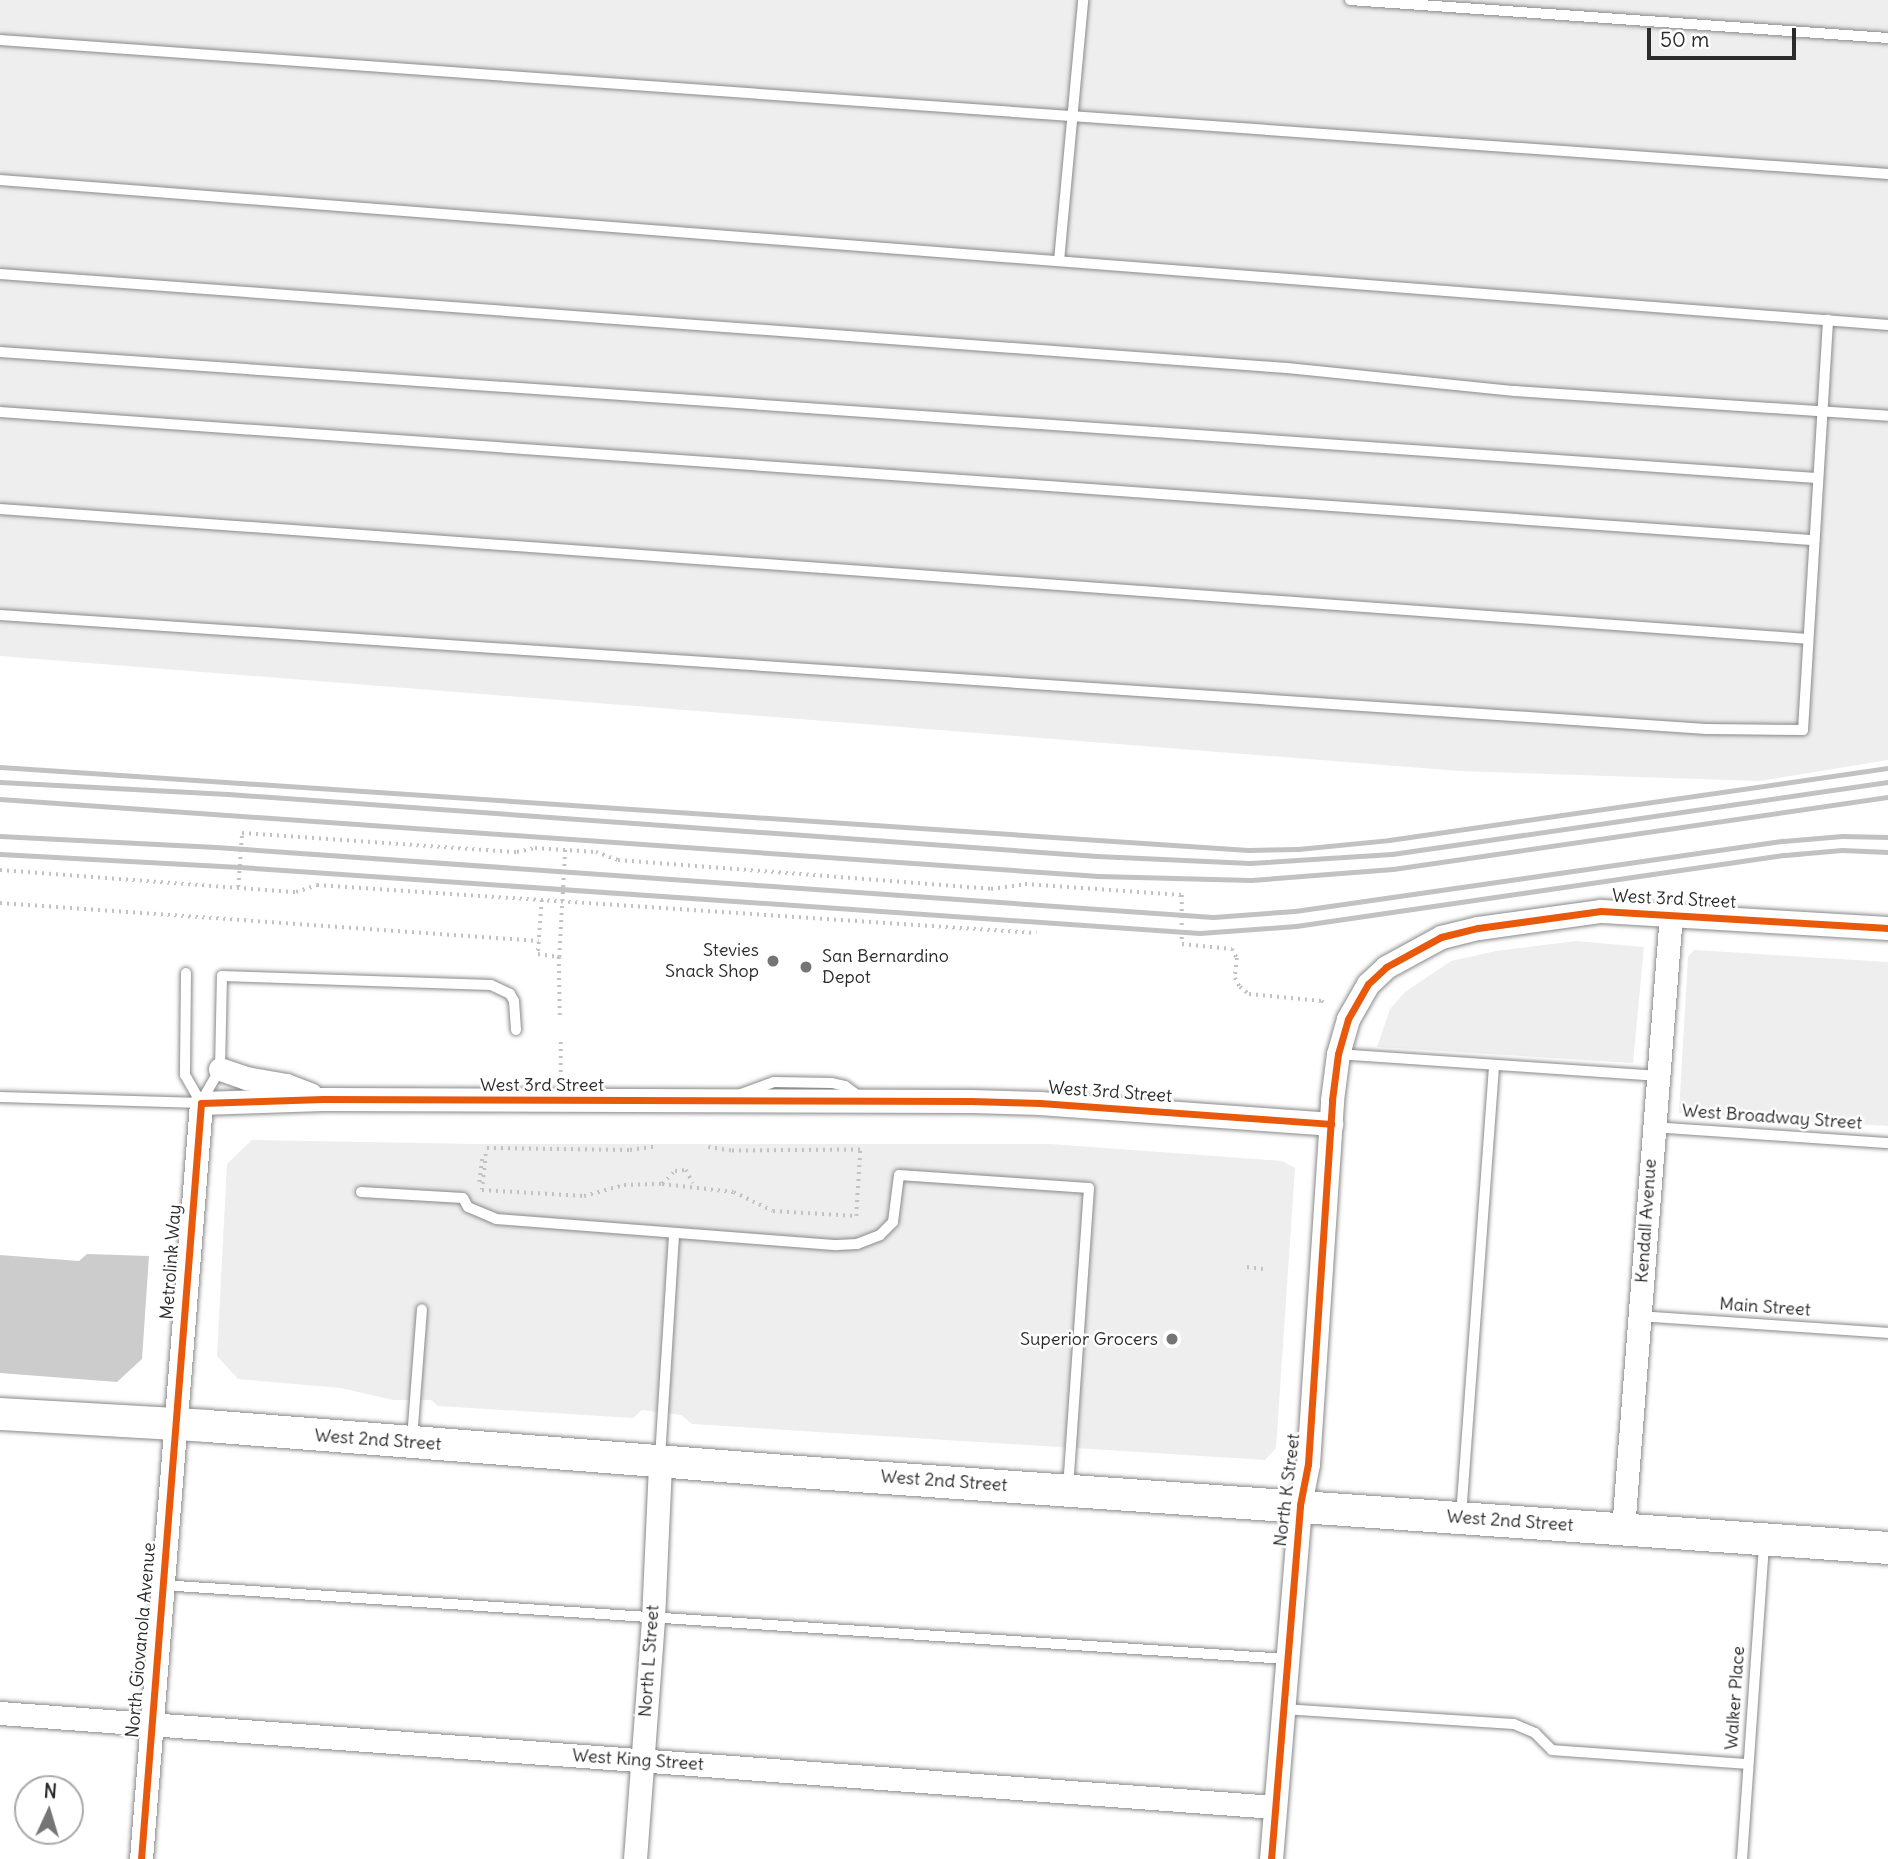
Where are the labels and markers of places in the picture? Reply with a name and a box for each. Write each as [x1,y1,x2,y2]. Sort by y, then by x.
place label: Stevies Snack Shop [665,940,759,982]
place label: San Bernardino Depot [822,946,949,988]
marker: Stevies Snack Shop [765,953,781,969]
marker: San Bernardino Depot [796,957,816,977]
place label: Superior Grocers [1020,1328,1158,1350]
marker: Superior Grocers [1164,1331,1180,1347]

